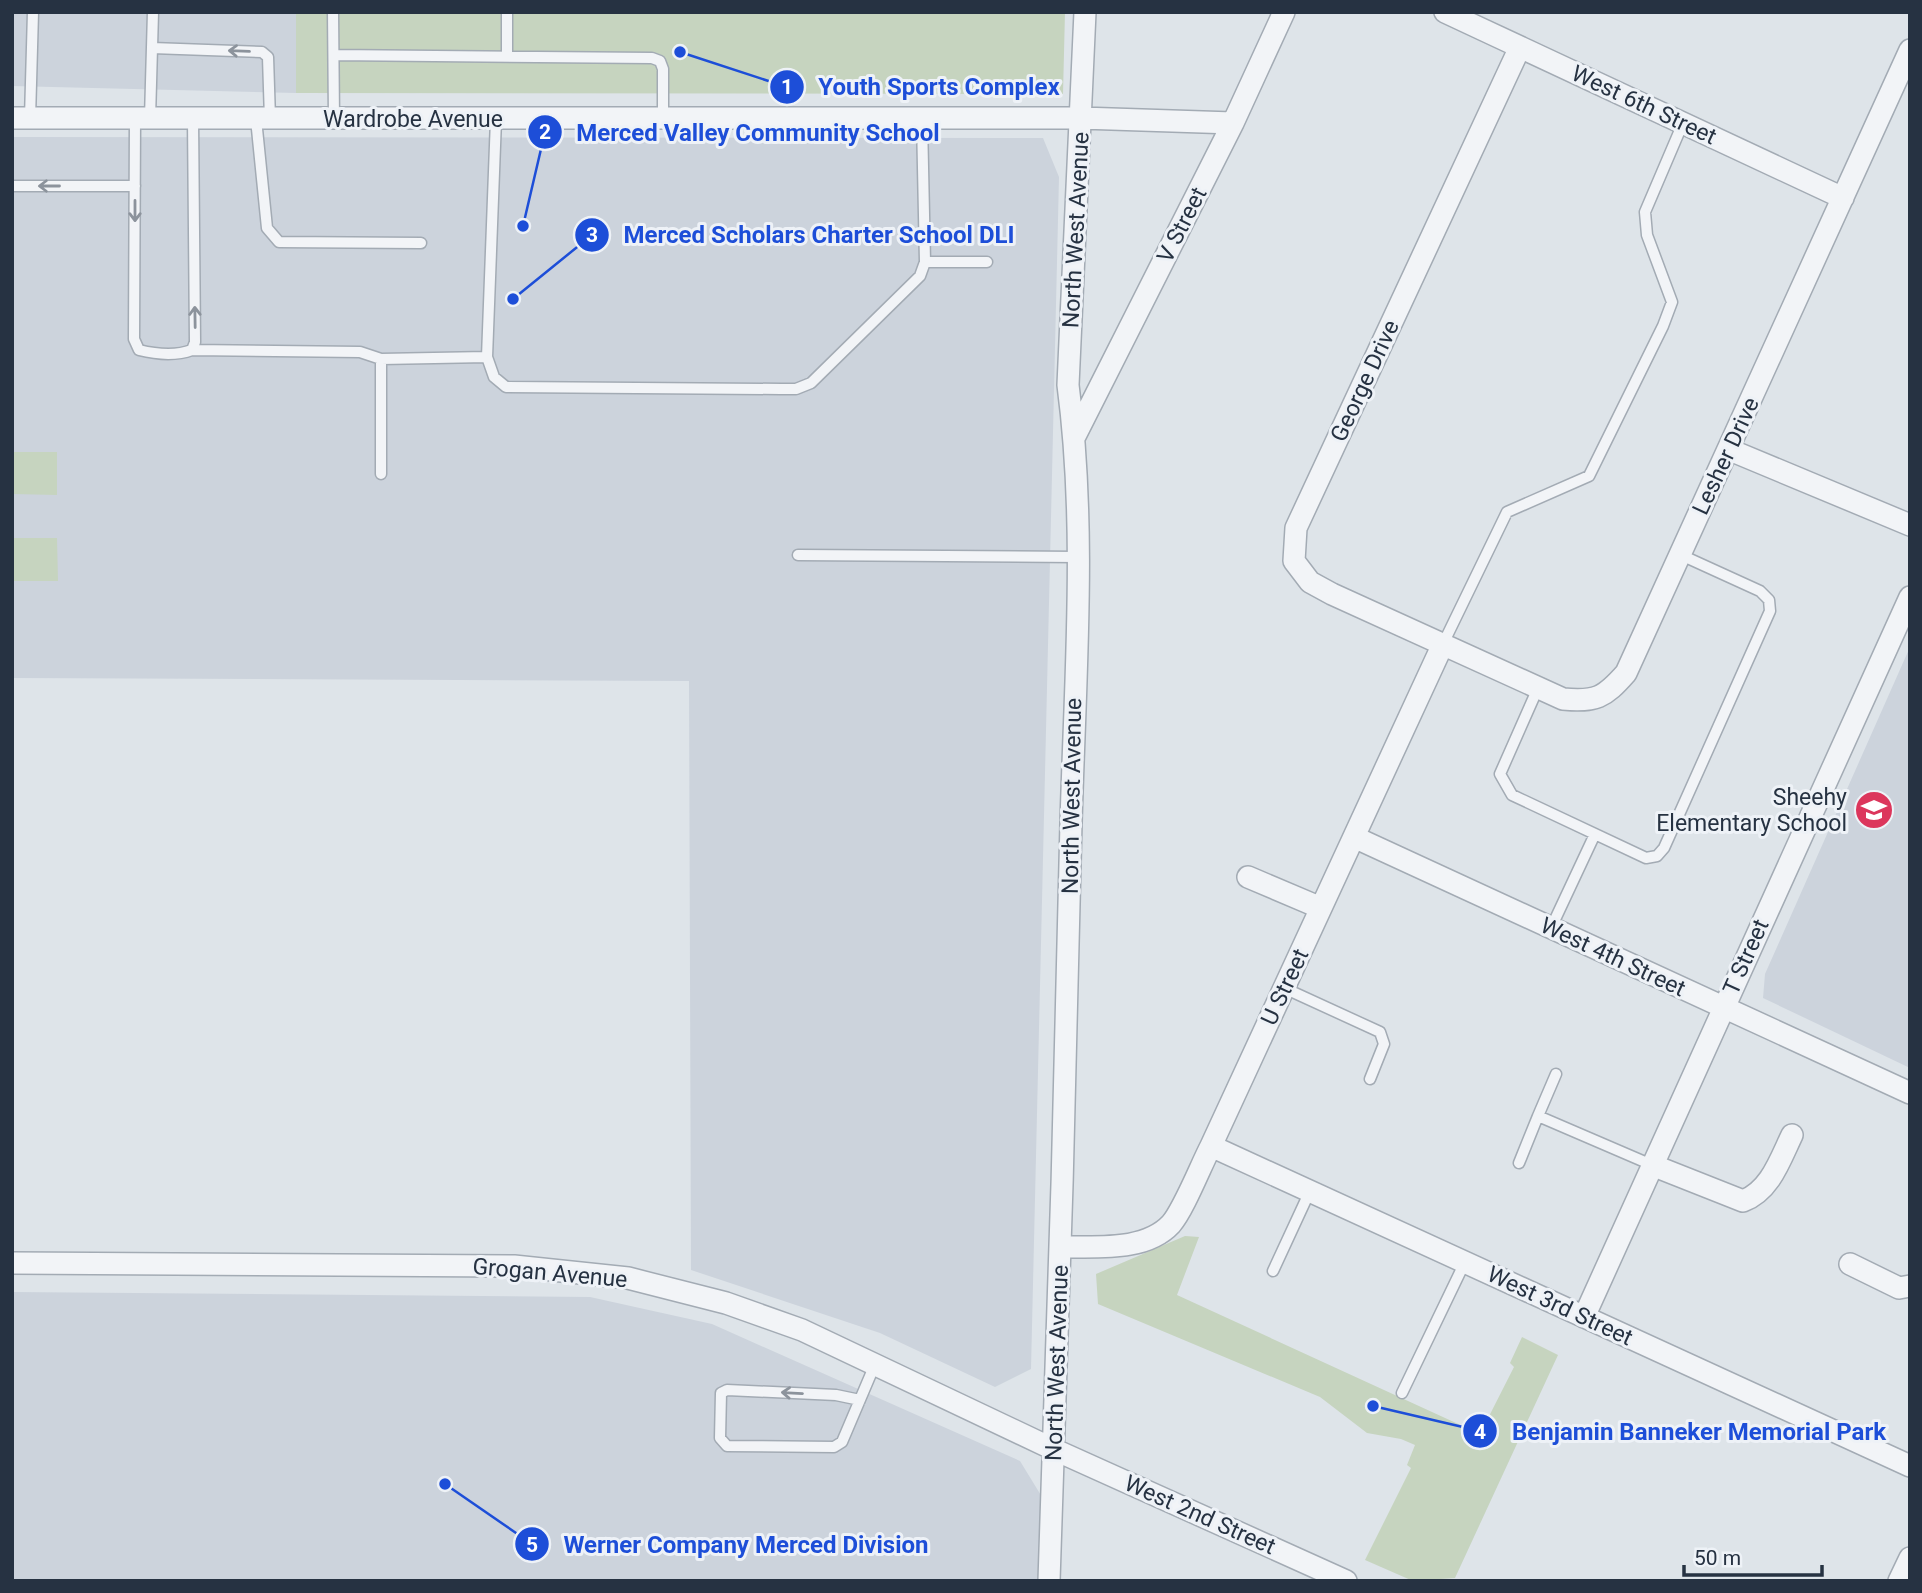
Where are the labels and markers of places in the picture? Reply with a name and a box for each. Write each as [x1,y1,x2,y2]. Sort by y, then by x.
callout: Youth Sports Complex [770,64,1074,109]
callout: Merced Valley Community School [527,110,954,155]
callout: Merced Scholars Charter School DLI [575,212,1029,257]
place label: Sheehy Elementary School [1656,784,1847,837]
school or university icon: Sheehy Elementary School [1853,789,1895,831]
callout: Benjamin Banneker Memorial Park [1463,1409,1900,1454]
callout: Werner Company Merced Division [515,1522,943,1567]

